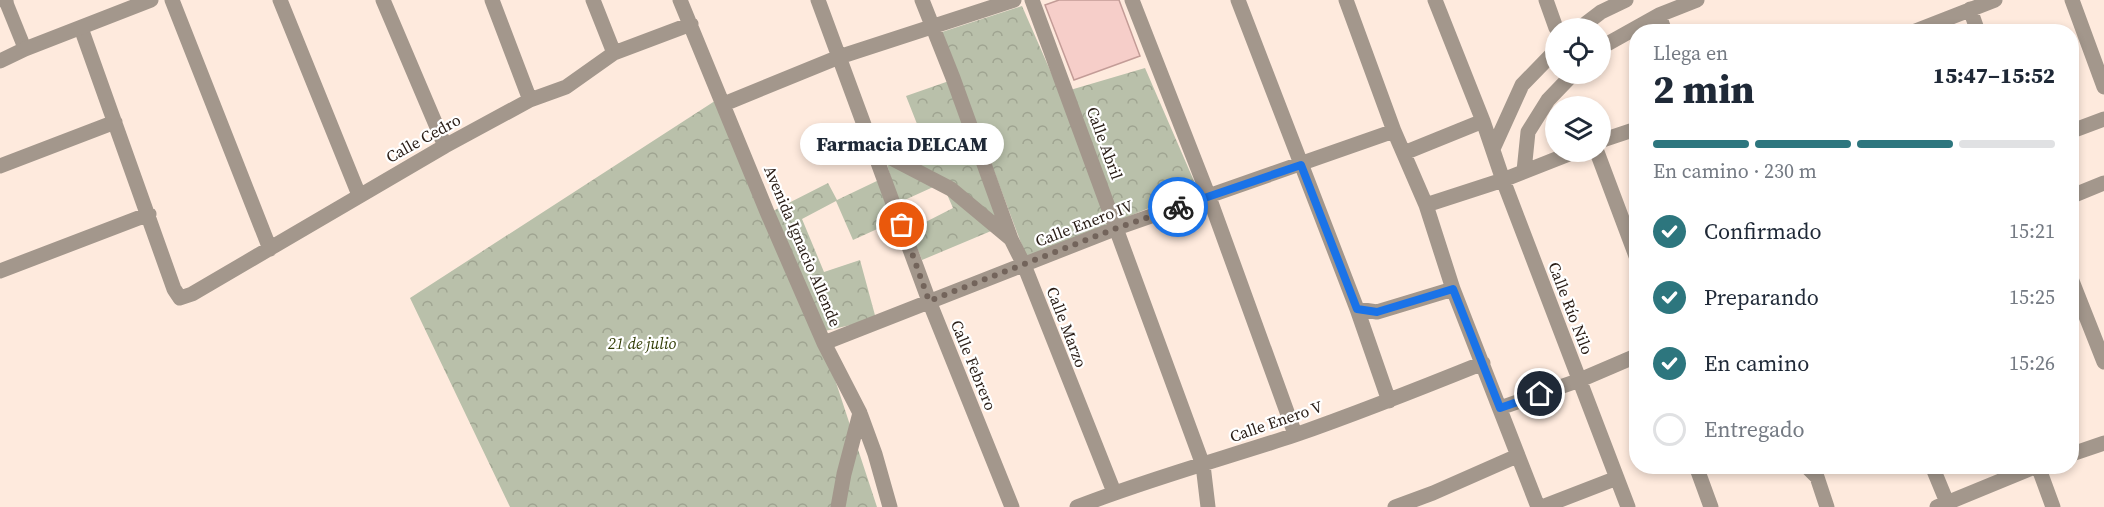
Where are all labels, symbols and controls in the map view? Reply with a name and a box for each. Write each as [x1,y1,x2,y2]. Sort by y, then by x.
map controls [1545,18,1611,162]
button: locate [1545,18,1611,84]
text: Llega en [1653,39,1728,67]
text: 15:47–15:52 [1933,60,2055,90]
text: 2 min [1653,63,1755,116]
button: layers [1545,96,1611,162]
street label: Calle Abril [1082,104,1128,183]
street label: Calle Cedro [382,108,465,168]
callout: Farmacia DELCAM [800,123,1004,165]
text: Farmacia DELCAM [816,130,988,158]
text: En camino · 230 m [1653,157,1817,185]
street label: Avenida Ignacio Allende [759,162,847,330]
courier [1148,177,1208,237]
icon: bike [1162,191,1195,224]
street label: Calle Enero IV [1032,194,1136,252]
pin [876,199,927,250]
icon: bag [885,208,918,241]
icon: check [1653,215,1686,248]
text: Confirmado [1704,216,1822,246]
text: 15:21 [2009,217,2055,245]
street label: Calle Río Nilo [1543,259,1599,358]
icon: check [1653,281,1686,314]
text: Preparando [1704,282,1819,312]
text: 15:25 [2009,283,2055,311]
street label: Calle Marzo [1042,284,1093,371]
street label: Calle Febrero [946,317,1002,414]
park label: 21 de julio [608,332,677,354]
icon: check [1653,347,1686,380]
text: En camino [1704,348,1809,378]
text: 15:26 [2009,349,2055,377]
pin [1514,368,1565,419]
icon: home [1523,377,1556,410]
street label: Calle Enero V [1227,395,1325,447]
text: Entregado [1704,414,1805,444]

